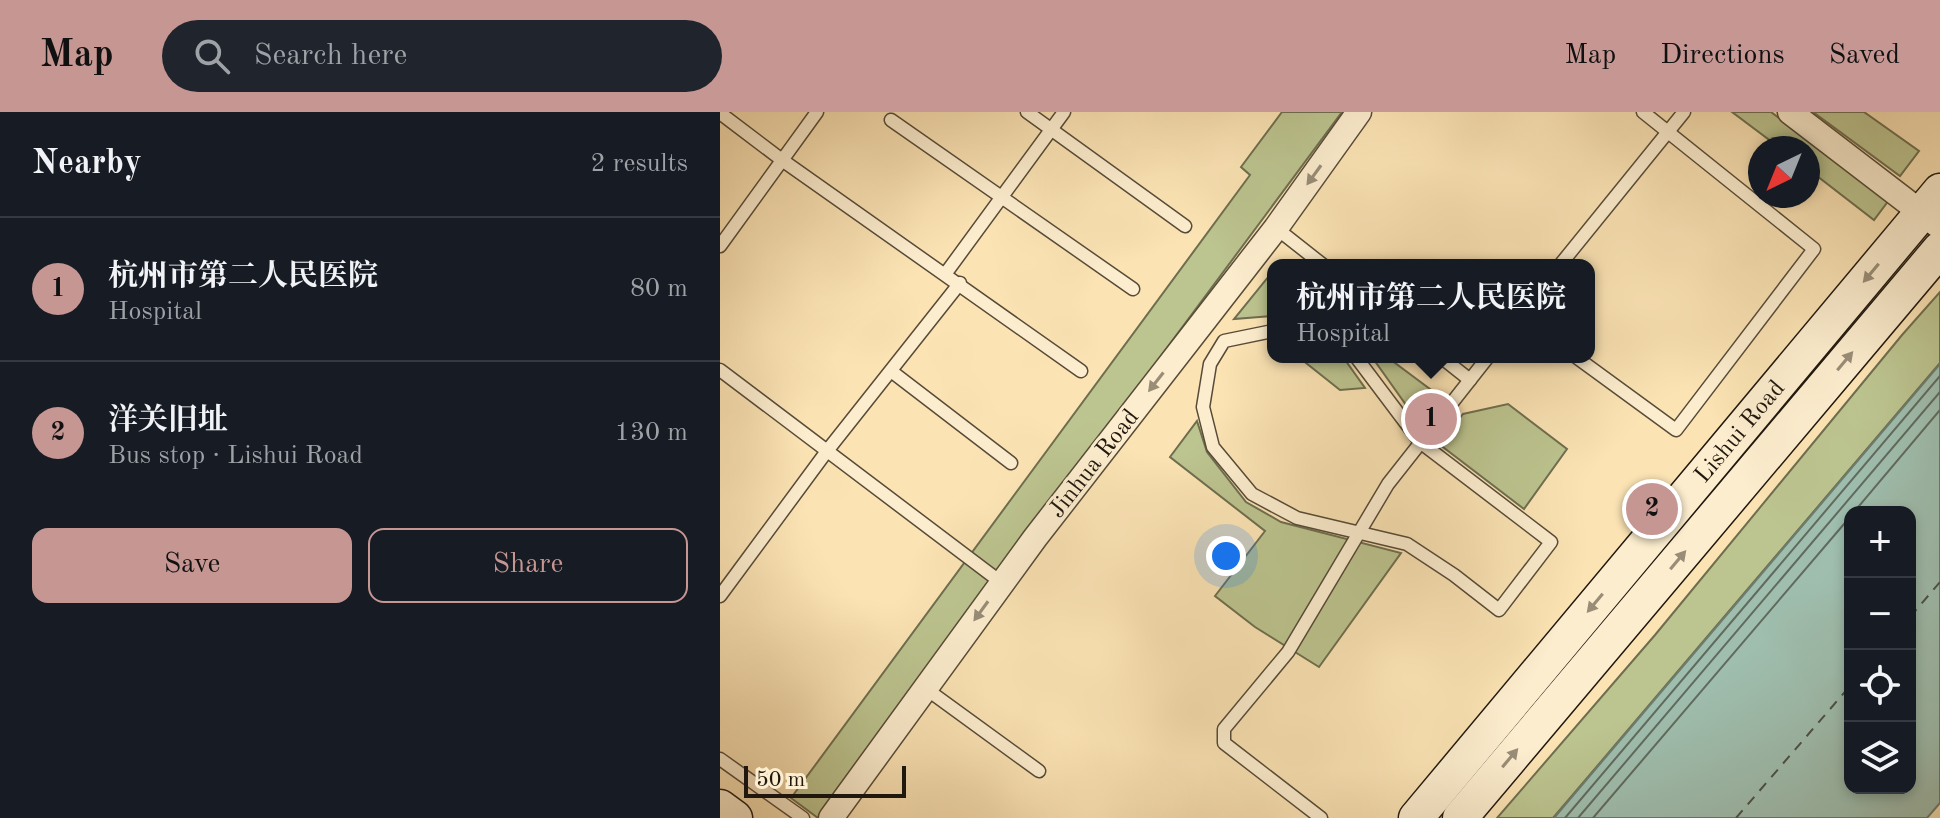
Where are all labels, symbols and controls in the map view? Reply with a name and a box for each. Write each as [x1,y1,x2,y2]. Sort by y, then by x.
search box [162,20,722,92]
icon: search [190,34,234,78]
text: Map [40,37,114,75]
text: Search here [254,41,407,71]
text: Map [1564,42,1616,70]
text: Directions [1660,42,1785,70]
text: Saved [1829,42,1900,70]
north arrow [1748,136,1820,208]
text: Nearby [32,147,142,181]
text: 2 results [590,151,688,177]
one-way arrow [1307,165,1322,186]
popup [1267,259,1595,363]
text: 杭州市第二人民医院 [108,262,378,292]
one-way arrow [1863,262,1880,282]
text: 1 [50,276,66,302]
text: 80 m [630,276,688,302]
text: 杭州市第二人民医院 [1296,284,1566,314]
text: Hospital [108,299,202,325]
text: Hospital [1296,321,1390,347]
one-way arrow [1836,351,1853,371]
one-way arrow [1148,372,1165,392]
street label: Lishui Road [1691,376,1790,488]
pin: 1 [1405,389,1457,449]
street label: Jinhua Road [1045,405,1144,523]
text: 洋关旧址 [108,406,228,436]
text: 2 [50,420,66,446]
text: 130 m [615,420,688,446]
text: Bus stop · Lishui Road [108,443,363,469]
pin: 2 [1626,479,1678,539]
map controls [1844,506,1916,794]
button: + [1844,506,1916,578]
button: Save [32,528,352,603]
button: Share [368,528,688,603]
your location [1206,536,1246,576]
one-way arrow [1669,550,1686,570]
button: − [1844,578,1916,650]
one-way arrow [1587,593,1604,613]
one-way arrow [974,601,990,621]
button: locate [1844,650,1916,722]
button: layers [1844,722,1916,794]
one-way arrow [1501,749,1518,769]
scale bar [744,762,906,798]
text: 50 m [756,769,805,791]

